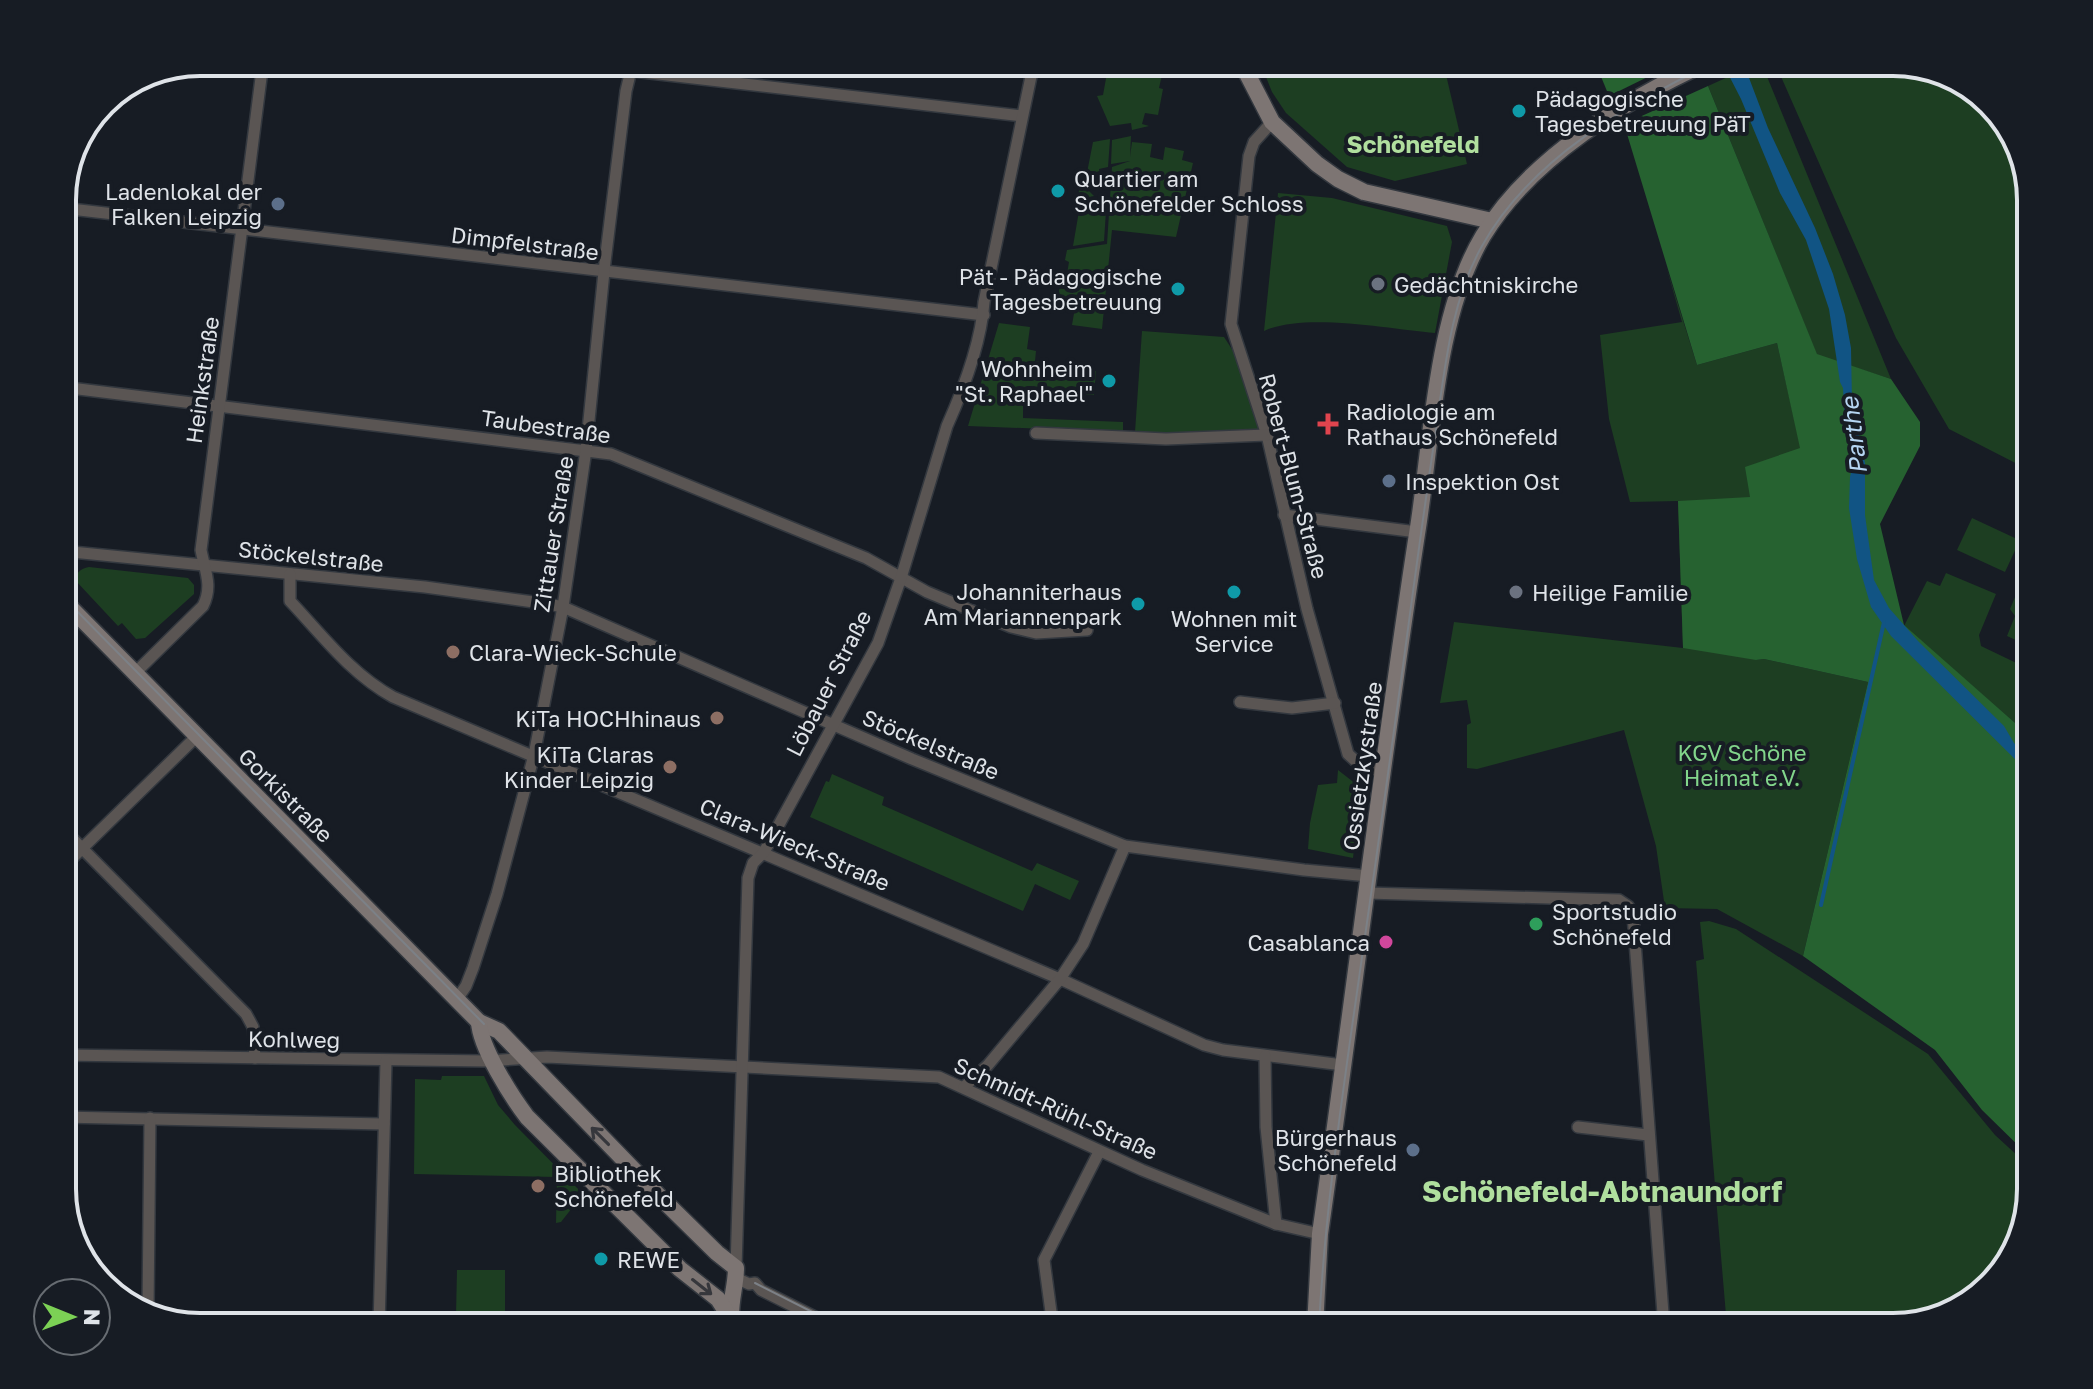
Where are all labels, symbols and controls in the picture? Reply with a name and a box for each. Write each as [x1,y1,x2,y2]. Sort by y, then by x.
place label: Pädagogische Tagesbetreuung PäT [1535,85,1751,137]
marker: Pädagogische Tagesbetreuung PäT [1510,102,1528,120]
district label: Schönefeld [1347,129,1479,158]
place label: Quartier am Schönefelder Schloss [1074,165,1304,217]
place label: Ladenlokal der Falken Leipzig [105,178,262,230]
marker: Quartier am Schönefelder Schloss [1049,182,1067,200]
marker: Ladenlokal der Falken Leipzig [269,195,287,213]
street label: Dimpfelstraße [450,221,600,265]
place label: Pät - Pädagogische Tagesbetreuung [959,263,1162,315]
place label: Gedächtniskirche [1394,271,1578,298]
marker: Gedächtniskirche [1369,275,1387,293]
marker: Pät - Pädagogische Tagesbetreuung [1169,280,1187,298]
street label: Heinkstraße [180,315,224,445]
place label: Wohnheim "St. Raphael" [955,355,1093,407]
street label: Robert-Blum-Straße [1254,370,1334,582]
marker: Wohnheim "St. Raphael" [1100,372,1118,390]
water label: Parthe [1834,394,1872,476]
place label: Radiologie am Rathaus Schönefeld [1346,398,1558,450]
street label: Taubestraße [480,404,612,448]
marker: Radiologie am Rathaus Schönefeld [1317,413,1339,435]
street label: Zittauer Straße [527,454,579,614]
place label: Inspektion Ost [1405,468,1560,495]
marker: Inspektion Ost [1380,472,1398,490]
street label: Stöckelstraße [237,535,385,577]
place label: Johanniterhaus Am Mariannenpark [924,578,1122,630]
place label: Heilige Familie [1532,579,1688,606]
marker: Wohnen mit Service [1225,583,1243,601]
marker: Heilige Familie [1507,583,1525,601]
marker: Johanniterhaus Am Mariannenpark [1129,595,1147,613]
street label: Löbauer Straße [780,605,876,761]
place label: Wohnen mit Service [1171,605,1297,657]
place label: Clara-Wieck-Schule [469,639,677,666]
marker: Clara-Wieck-Schule [444,643,462,661]
street label: Ossietzkystraße [1337,680,1387,852]
street label: Stöckelstraße [858,703,1004,785]
place label: KiTa HOCHhinaus [515,705,701,732]
marker: KiTa HOCHhinaus [708,709,726,727]
park label: KGV Schöne Heimat e.V. [1677,739,1807,791]
place label: KiTa Claras Kinder Leipzig [504,741,654,793]
street label: Gorkistraße [233,742,339,848]
marker: KiTa Claras Kinder Leipzig [661,758,679,776]
street label: Clara-Wieck-Straße [696,792,894,896]
place label: Sportstudio Schönefeld [1552,898,1677,950]
marker: Sportstudio Schönefeld [1527,915,1545,933]
place label: Casablanca [1248,929,1370,956]
marker: Casablanca [1377,933,1395,951]
street label: Kohlweg [248,1025,340,1053]
street label: Schmidt-Rühl-Straße [950,1051,1162,1165]
place label: Bürgerhaus Schönefeld [1275,1124,1397,1176]
one-way arrow [590,1126,609,1146]
marker: Bürgerhaus Schönefeld [1404,1141,1422,1159]
place label: Bibliothek Schönefeld [554,1160,674,1212]
district label: Schönefeld-Abtnaundorf [1422,1173,1782,1209]
marker: Bibliothek Schönefeld [529,1177,547,1195]
place label: REWE [617,1246,680,1273]
marker: REWE [592,1250,610,1268]
north arrow [32,1277,112,1357]
one-way arrow [691,1278,713,1295]
text: N [79,1309,106,1326]

